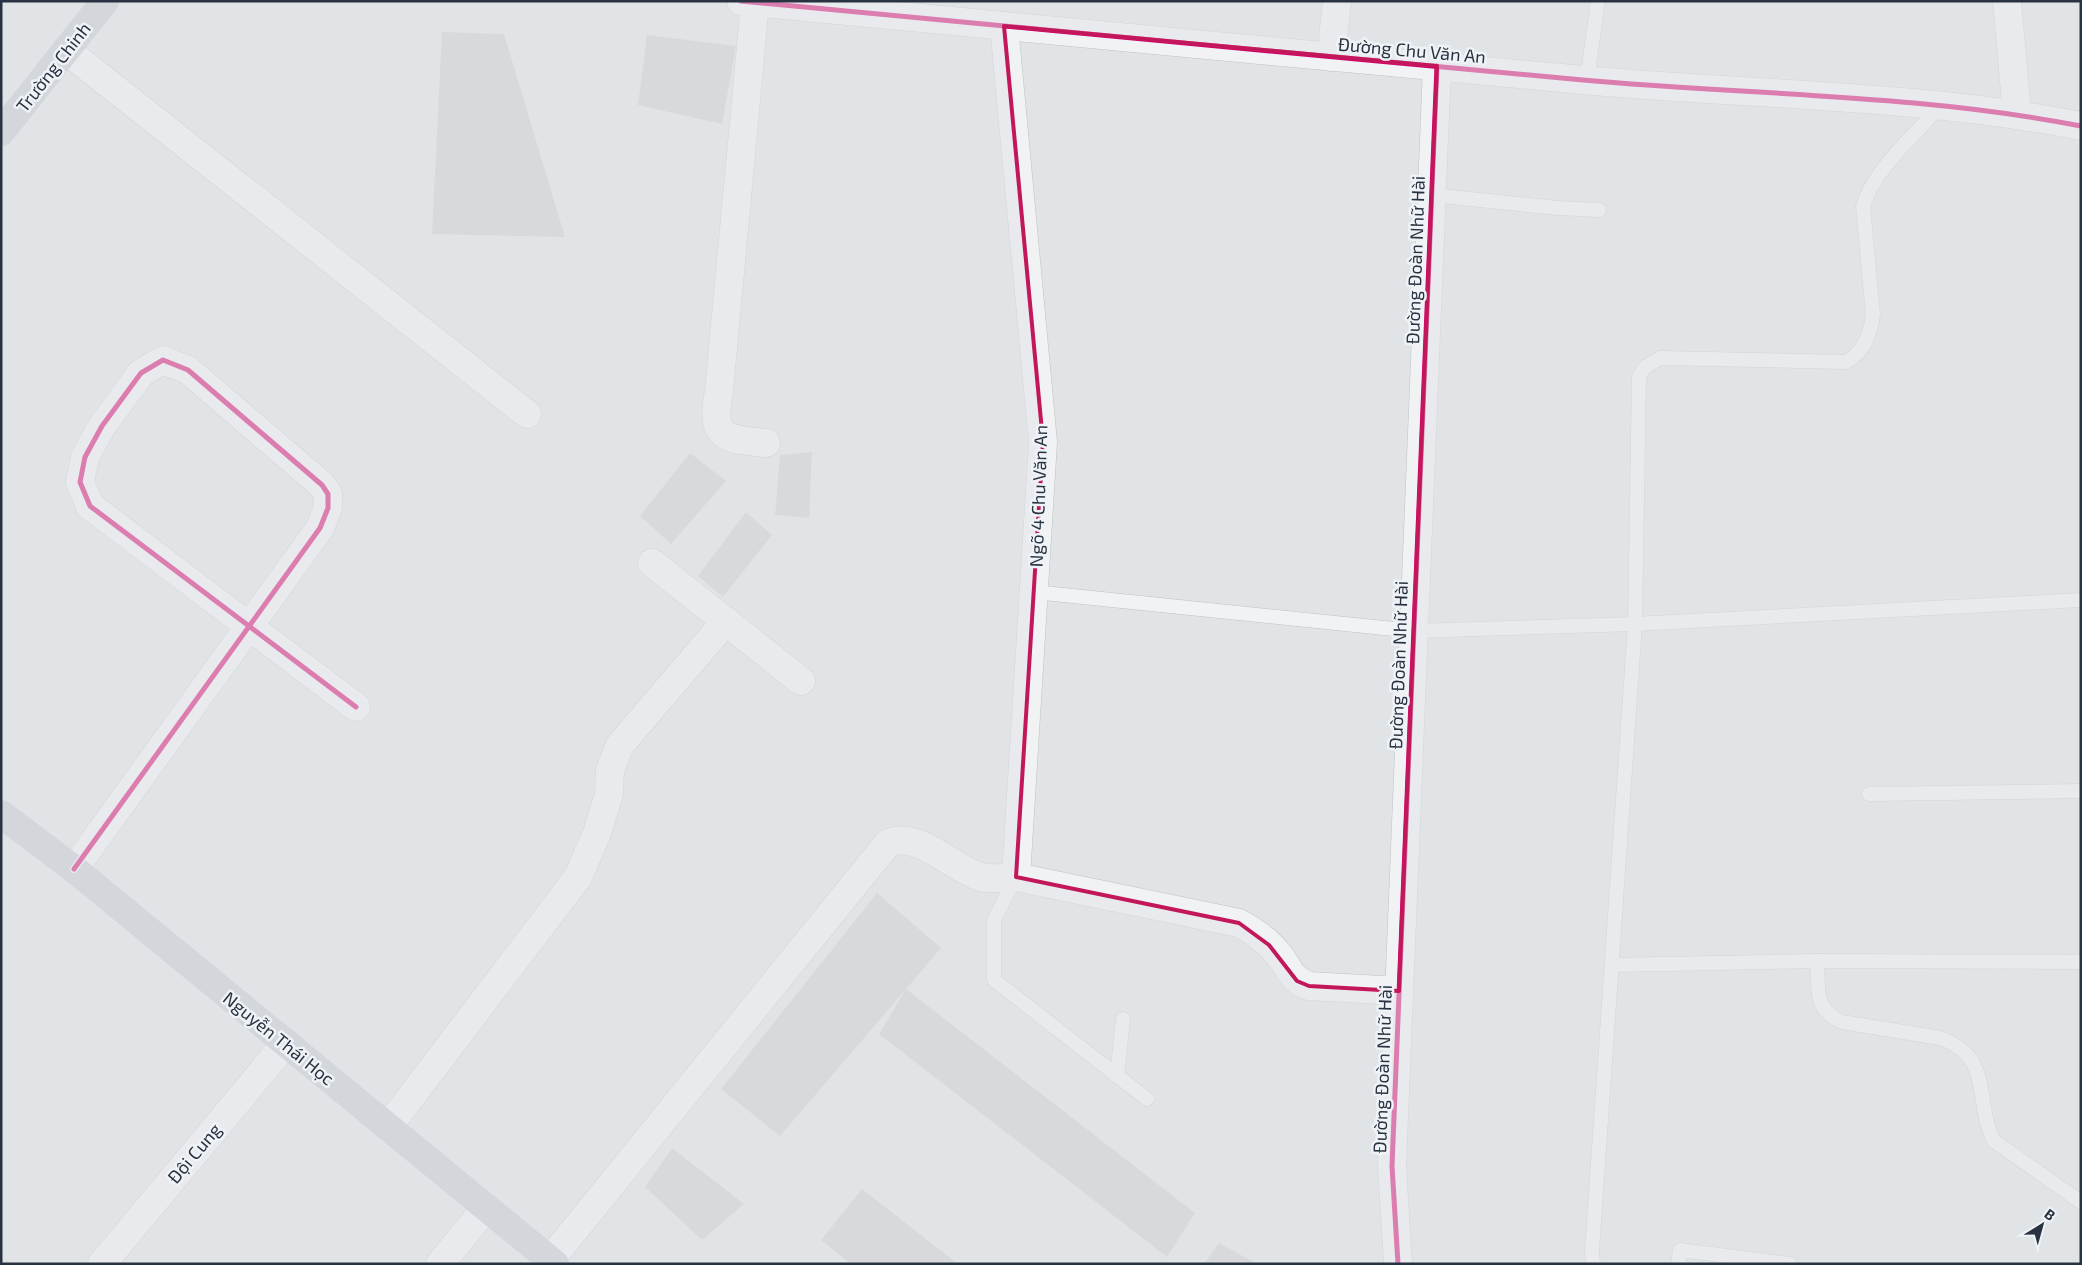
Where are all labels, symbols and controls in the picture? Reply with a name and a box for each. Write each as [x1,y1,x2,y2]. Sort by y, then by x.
street label: Trường Chinh [11,18,95,116]
street label: Đường Chu Văn An [1337,33,1487,67]
street label: Đường Đoàn Nhữ Hài [1401,175,1429,345]
street label: Ngõ 4 Chu Văn An [1025,424,1051,568]
street label: Đường Đoàn Nhữ Hài [1384,580,1412,750]
street label: Đường Đoàn Nhữ Hài [1368,984,1396,1154]
street label: Nguyễn Thái Học [219,987,339,1090]
street label: Đội Cung [163,1118,225,1188]
north arrow [2017,1200,2067,1250]
text: B [2041,1205,2059,1224]

